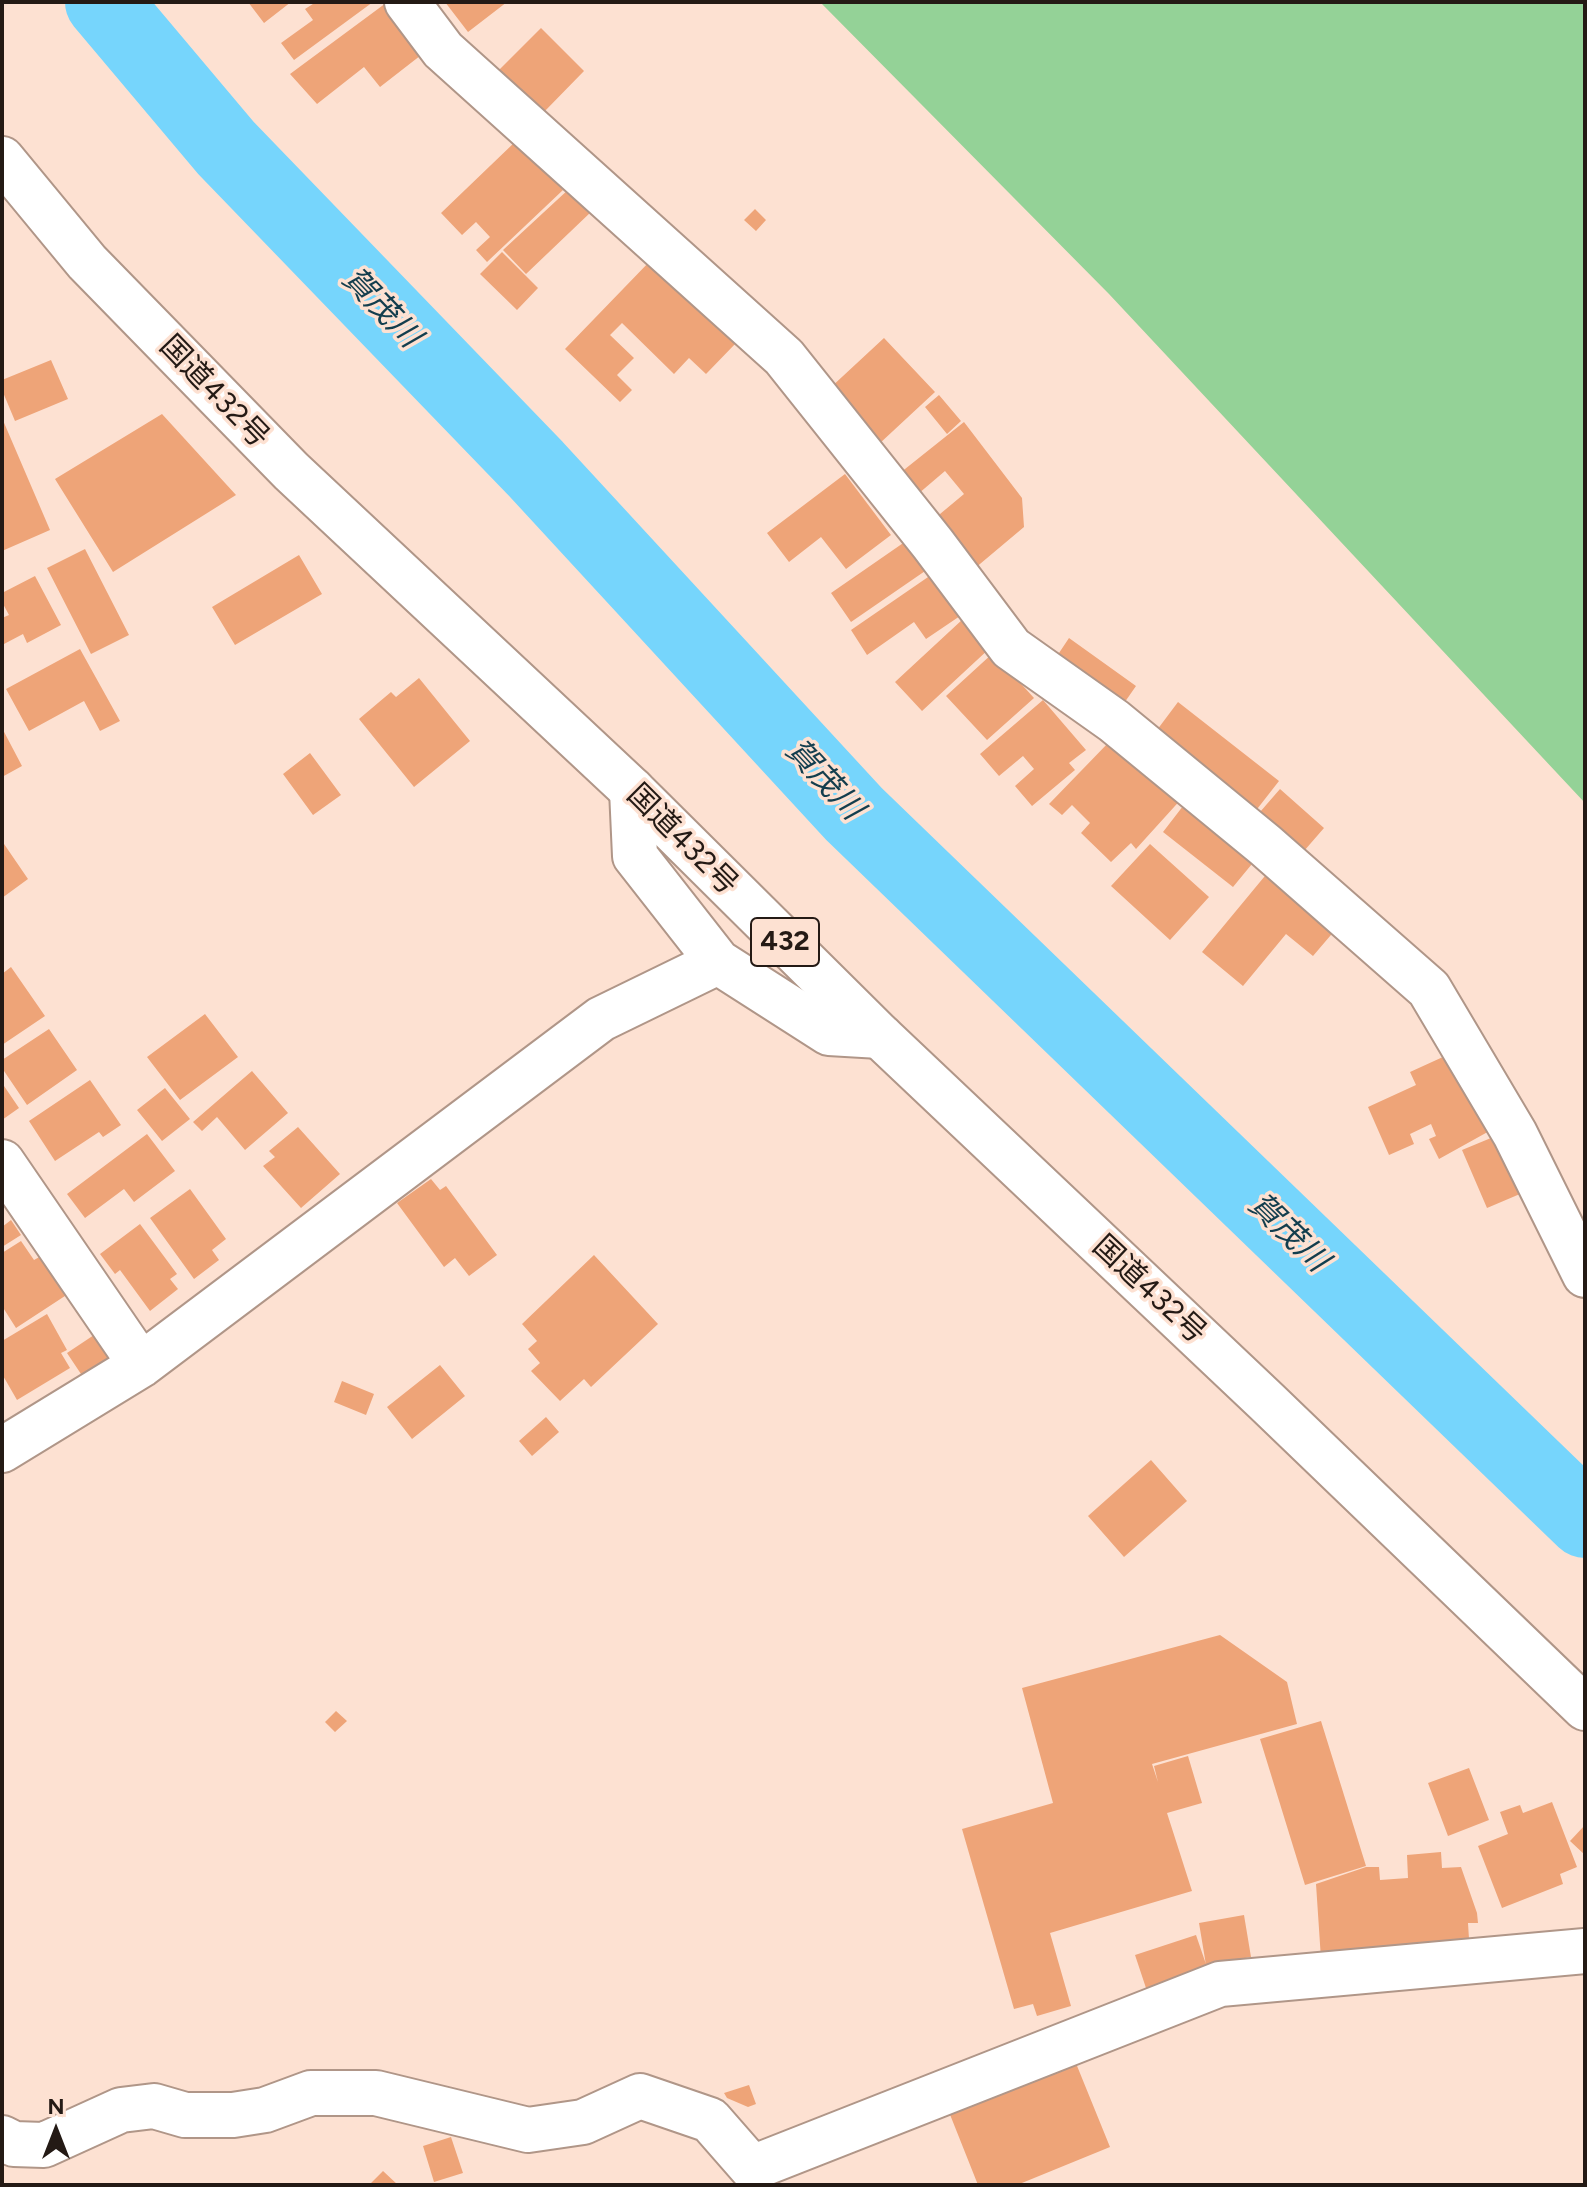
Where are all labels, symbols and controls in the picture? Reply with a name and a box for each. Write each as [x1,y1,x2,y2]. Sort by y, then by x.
water label: 賀茂川 [334,260,428,356]
street label: 国道432号 [152,329,276,455]
water label: 賀茂川 [777,732,871,828]
street label: 国道432号 [619,777,745,903]
road number: 432 [751,918,819,966]
water label: 賀茂川 [1240,1186,1336,1280]
street label: 国道432号 [1085,1229,1213,1351]
north arrow [16,2091,96,2171]
text: N [47,2093,65,2120]

